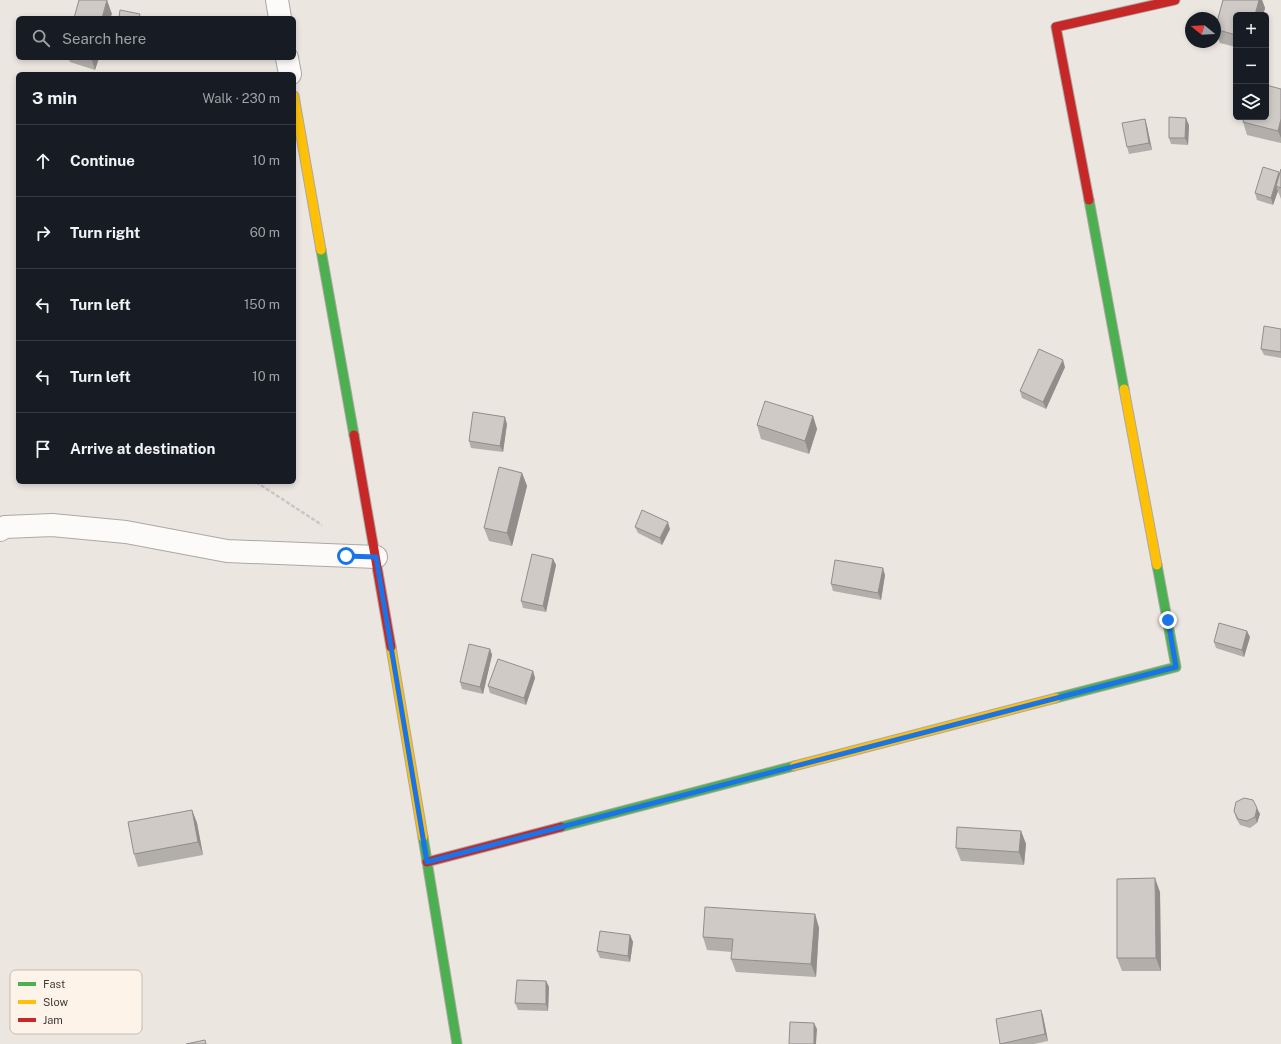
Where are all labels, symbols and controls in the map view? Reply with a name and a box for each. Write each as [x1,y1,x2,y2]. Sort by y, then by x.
north arrow [1185,12,1221,48]
map controls [1233,12,1269,120]
button: + [1233,12,1269,48]
search box [16,16,296,60]
icon: search [30,27,52,49]
text: Search here [62,30,146,47]
button: − [1233,48,1269,84]
button: layers [1233,84,1269,120]
text: 3 min [32,88,77,108]
text: Walk · 230 m [202,91,280,106]
icon: ahead [32,150,54,172]
text: Continue [70,152,135,169]
text: 10 m [252,153,280,168]
icon: right [32,222,54,244]
text: Turn right [70,224,140,241]
text: 60 m [250,225,280,240]
icon: left [32,294,54,316]
text: Turn left [70,296,131,313]
text: 150 m [244,297,280,312]
icon: left [32,366,54,388]
text: Turn left [70,368,131,385]
text: 10 m [252,369,280,384]
icon: arrive [32,438,54,460]
text: Arrive at destination [70,440,215,457]
route start [337,547,355,565]
route end [1159,611,1177,629]
legend [10,970,142,1034]
text: Fast [43,978,65,990]
text: Slow [43,996,69,1008]
text: Jam [43,1014,63,1026]

